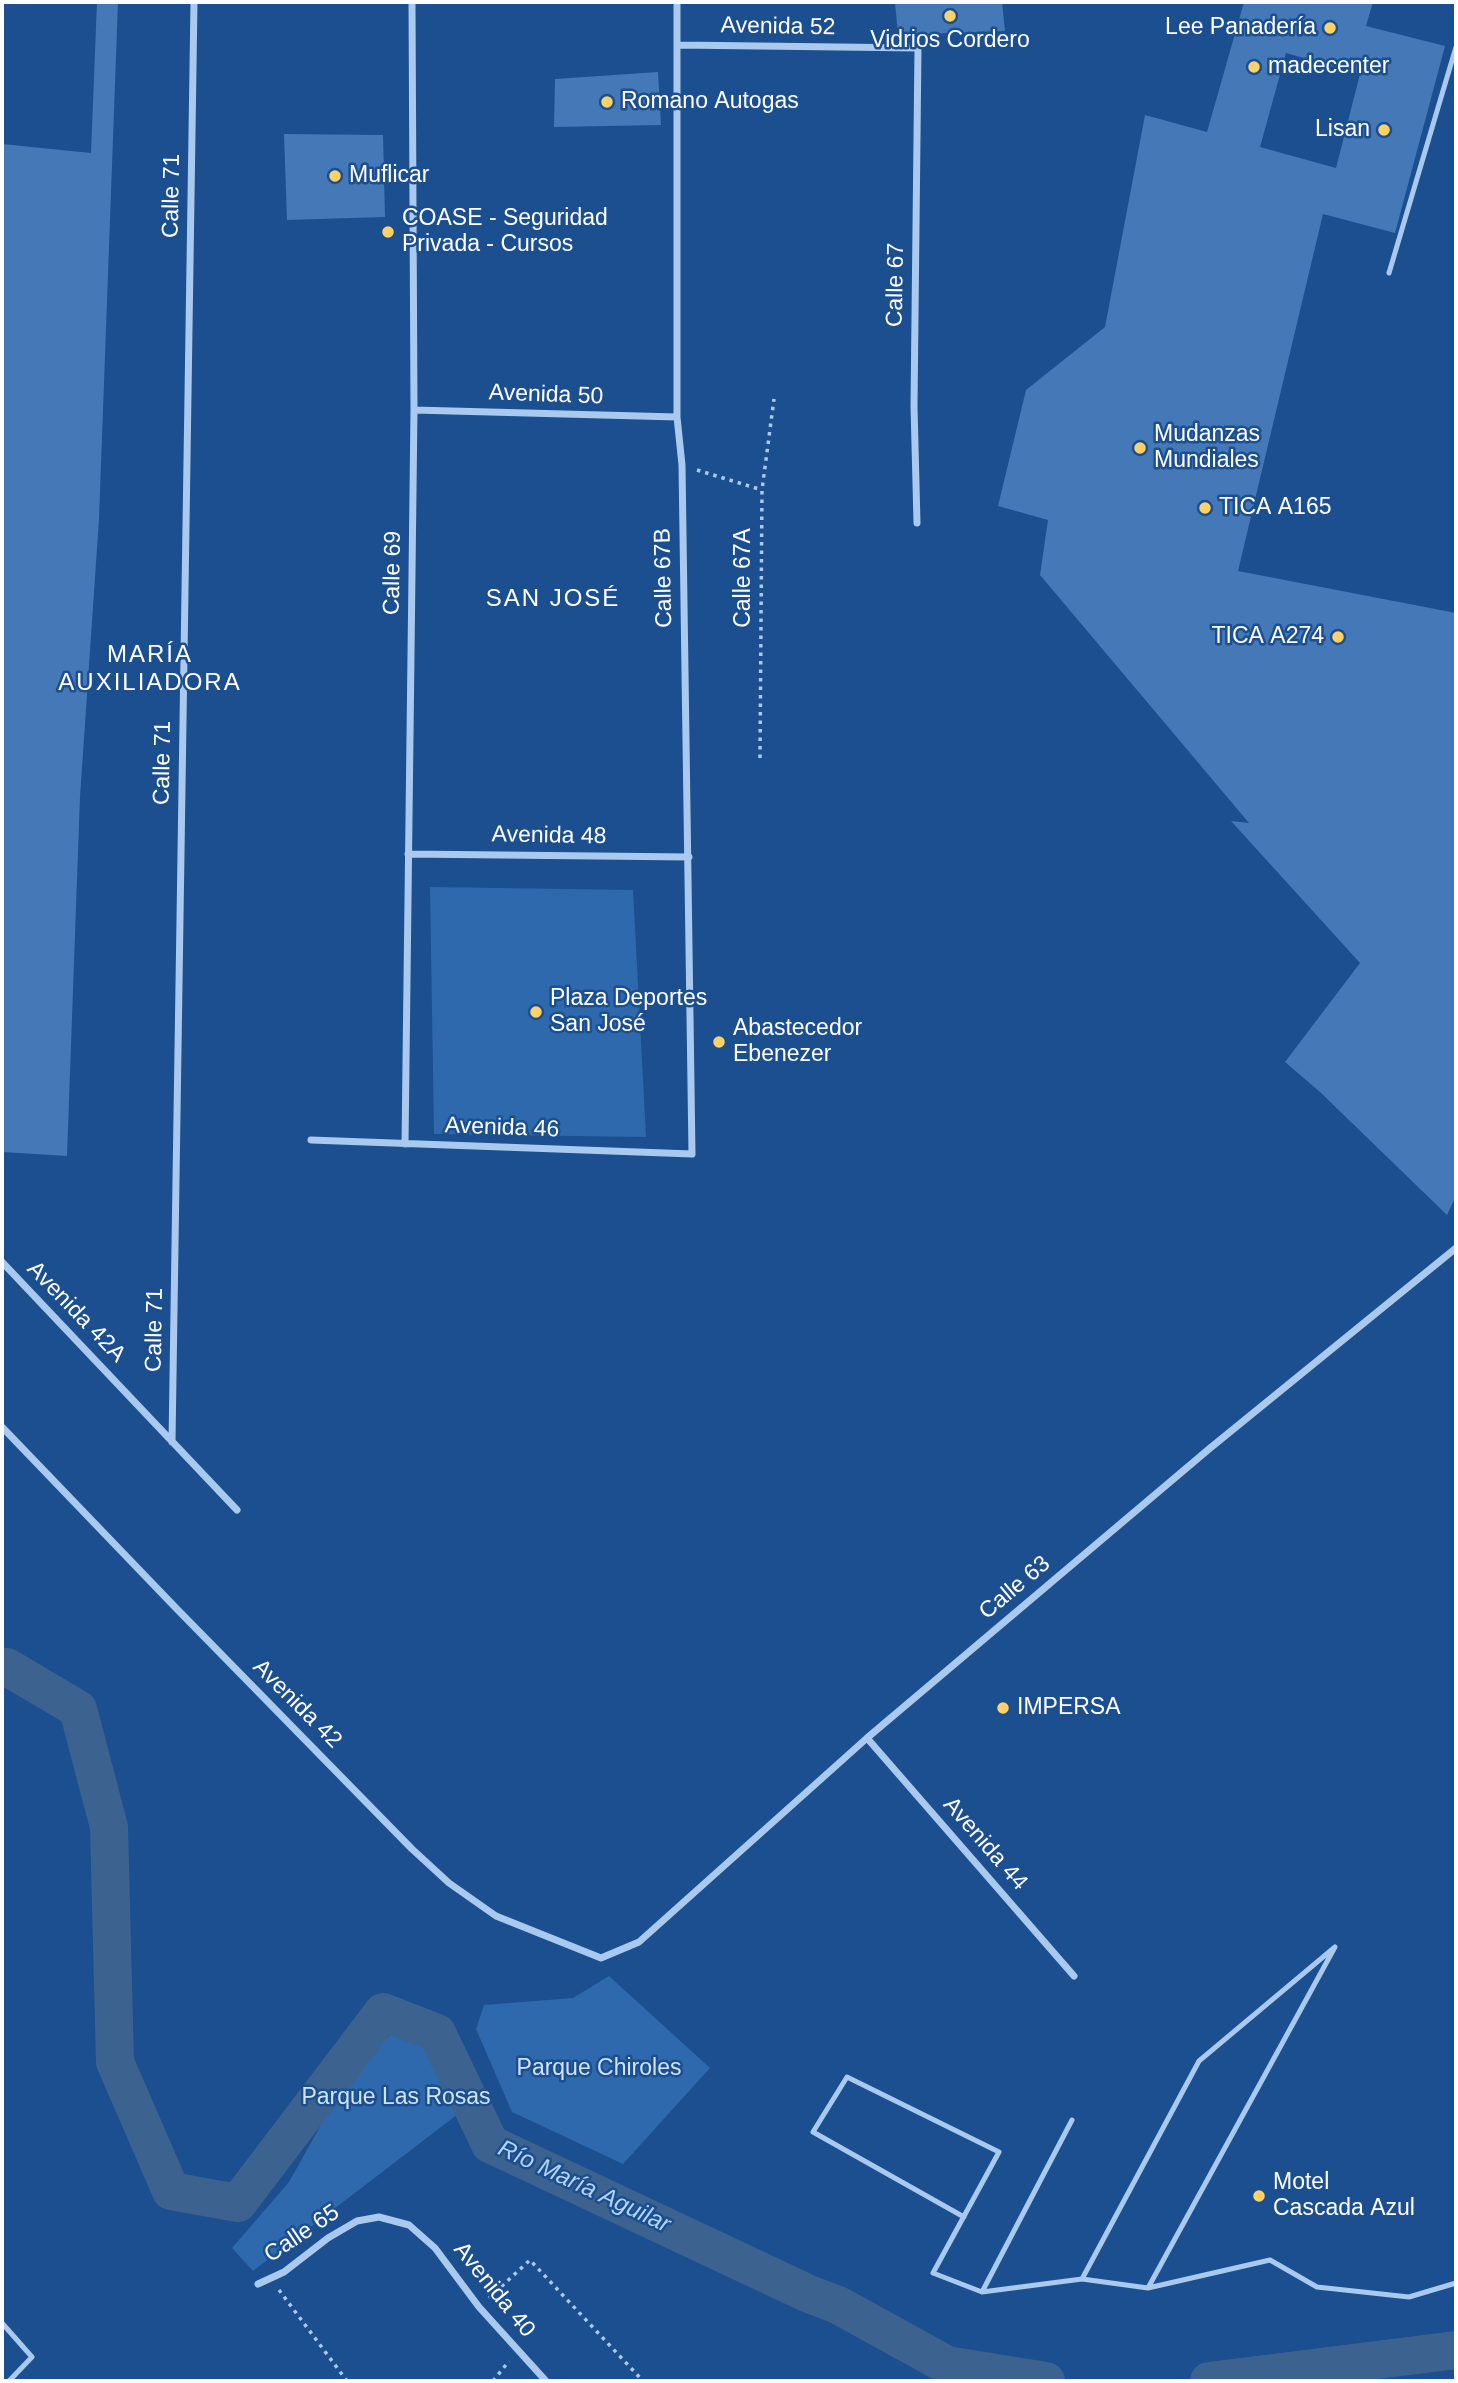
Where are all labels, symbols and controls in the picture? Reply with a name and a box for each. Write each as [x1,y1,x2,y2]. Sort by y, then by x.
marker: Vidrios Cordero [942,8,958,24]
street label: Avenida 52 [720,12,836,42]
place label: Lee Panadería [1165,14,1316,42]
marker: Lee Panadería [1322,20,1338,36]
place label: Vidrios Cordero [870,27,1030,55]
place label: madecenter [1268,53,1389,81]
marker: madecenter [1246,59,1262,75]
place label: Romano Autogas [621,88,799,116]
marker: Romano Autogas [599,94,615,110]
place label: Lisan [1315,116,1370,144]
marker: Lisan [1376,122,1392,138]
street label: Calle 71 [157,154,187,238]
place label: Muflicar [349,162,430,190]
marker: Muflicar [327,168,343,184]
place label: COASE - Seguridad Privada - Cursos [402,205,608,259]
marker: COASE - Seguridad Privada - Cursos [380,224,396,240]
street label: Calle 67 [881,243,911,327]
street label: Avenida 50 [488,379,604,411]
place label: Mudanzas Mundiales [1154,421,1260,475]
marker: Mudanzas Mundiales [1132,440,1148,456]
place label: TICA A165 [1219,494,1331,522]
marker: TICA A165 [1197,500,1213,516]
street label: Calle 67B [649,528,679,628]
street label: Calle 67A [730,528,758,628]
street label: Calle 69 [378,531,408,615]
district label: SAN JOSÉ [487,585,619,613]
place label: TICA A274 [1212,623,1324,651]
marker: TICA A274 [1330,629,1346,645]
district label: MARÍA AUXILIADORA [60,641,240,697]
street label: Calle 71 [148,721,178,805]
street label: Avenida 48 [491,821,607,851]
place label: Plaza Deportes San José [550,985,707,1039]
marker: Plaza Deportes San José [528,1004,544,1020]
place label: Abastecedor Ebenezer [733,1015,862,1069]
marker: Abastecedor Ebenezer [711,1034,727,1050]
street label: Avenida 46 [444,1112,560,1144]
street label: Avenida 42A [21,1256,131,1368]
street label: Calle 71 [140,1288,170,1372]
street label: Calle 63 [974,1550,1056,1626]
street label: Avenida 42 [247,1654,347,1754]
place label: IMPERSA [1017,1694,1121,1722]
marker: IMPERSA [995,1700,1011,1716]
street label: Avenida 44 [937,1792,1033,1896]
park label: Parque Chiroles [517,2055,681,2083]
park label: Parque Las Rosas [301,2084,491,2112]
water label: Río María Aguilar [493,2134,675,2240]
place label: Motel Cascada Azul [1273,2169,1415,2223]
marker: Motel Cascada Azul [1251,2188,1267,2204]
street label: Calle 65 [259,2199,345,2269]
street label: Avenida 40 [447,2237,541,2343]

